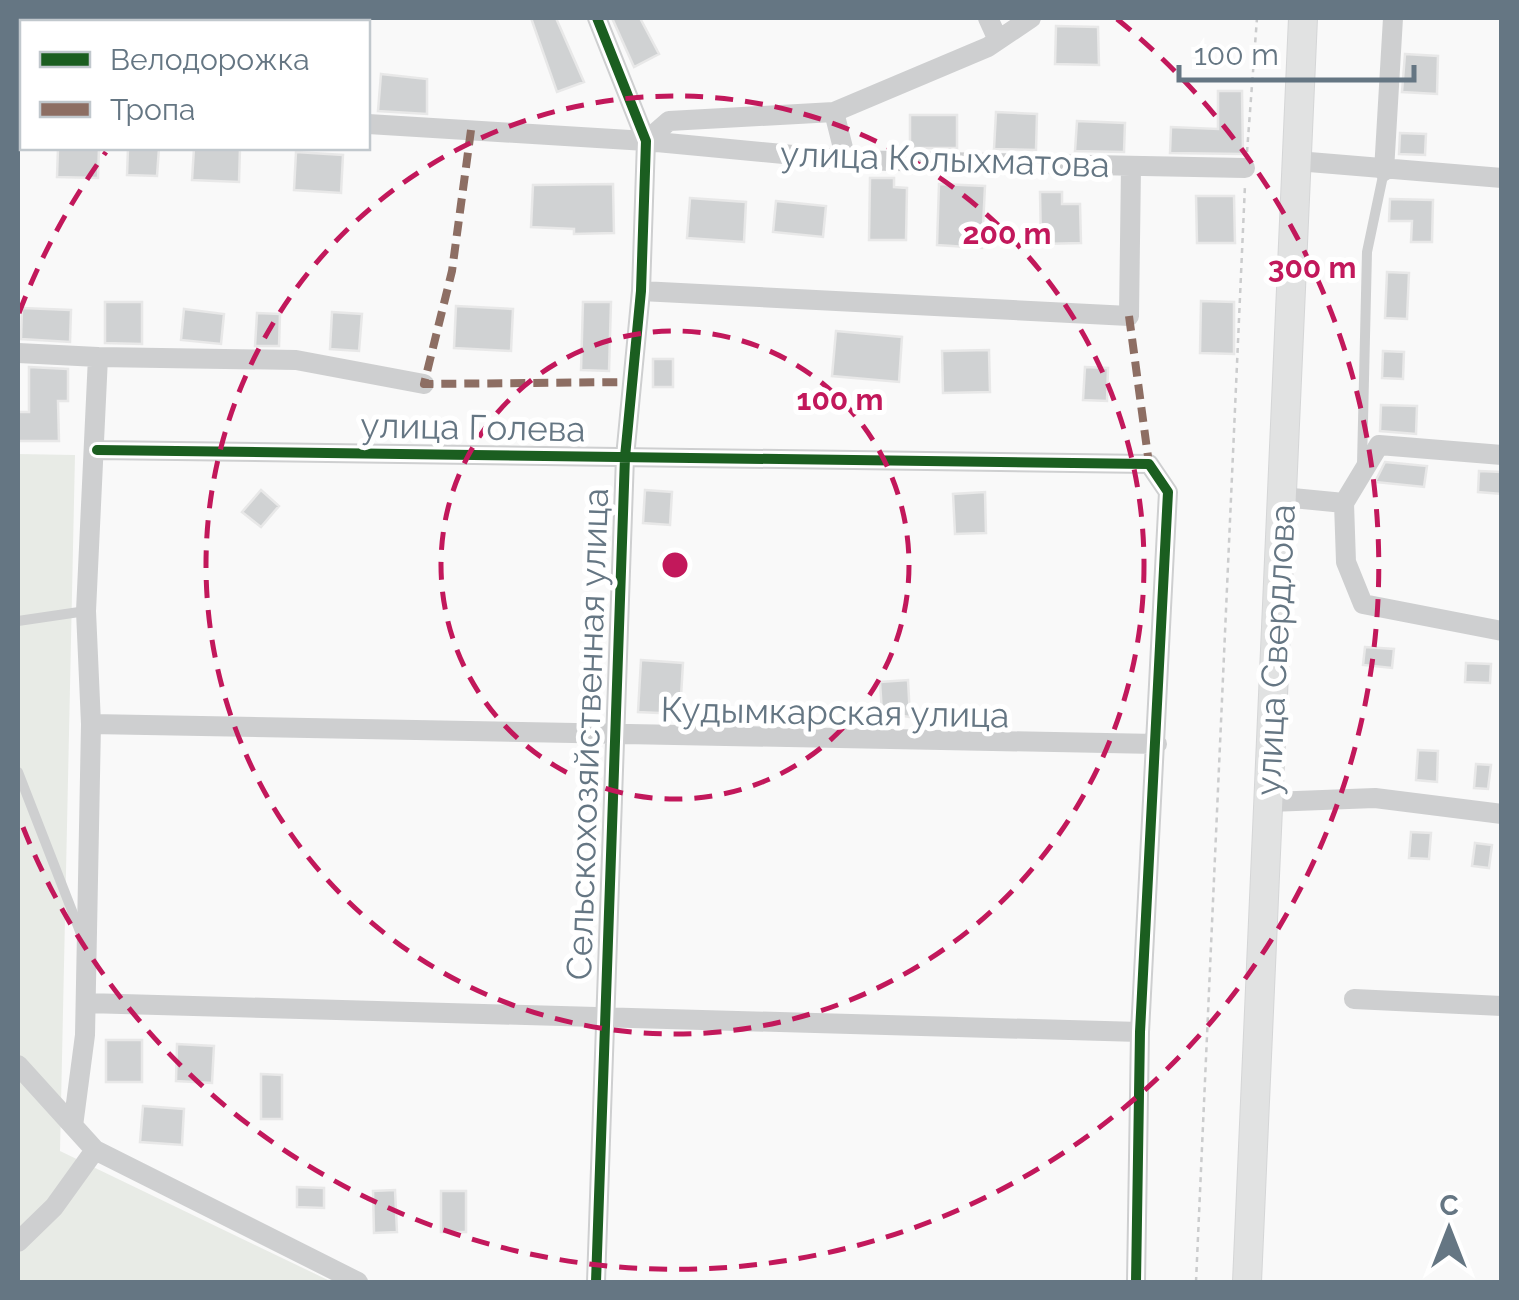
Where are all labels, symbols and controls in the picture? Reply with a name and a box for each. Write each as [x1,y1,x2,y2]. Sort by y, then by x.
legend [20,20,370,150]
scale bar [1179,20,1414,82]
text: 100 m [1194,37,1279,72]
text: Велодорожка [110,42,310,77]
text: Тропа [110,92,195,127]
street label: улица Колыхматова [779,133,1111,185]
text: 200 m [963,216,1051,251]
text: 300 m [1268,250,1356,285]
text: 100 m [797,382,883,417]
street label: улица Голева [360,405,586,449]
street label: Сельскохозяйственная улица [558,487,616,981]
street label: улица Свердлова [1247,503,1303,797]
centre of rings [657,547,693,583]
street label: Кудымкарская улица [660,688,1010,736]
north arrow [1399,1180,1499,1280]
text: С [1439,1189,1459,1222]

